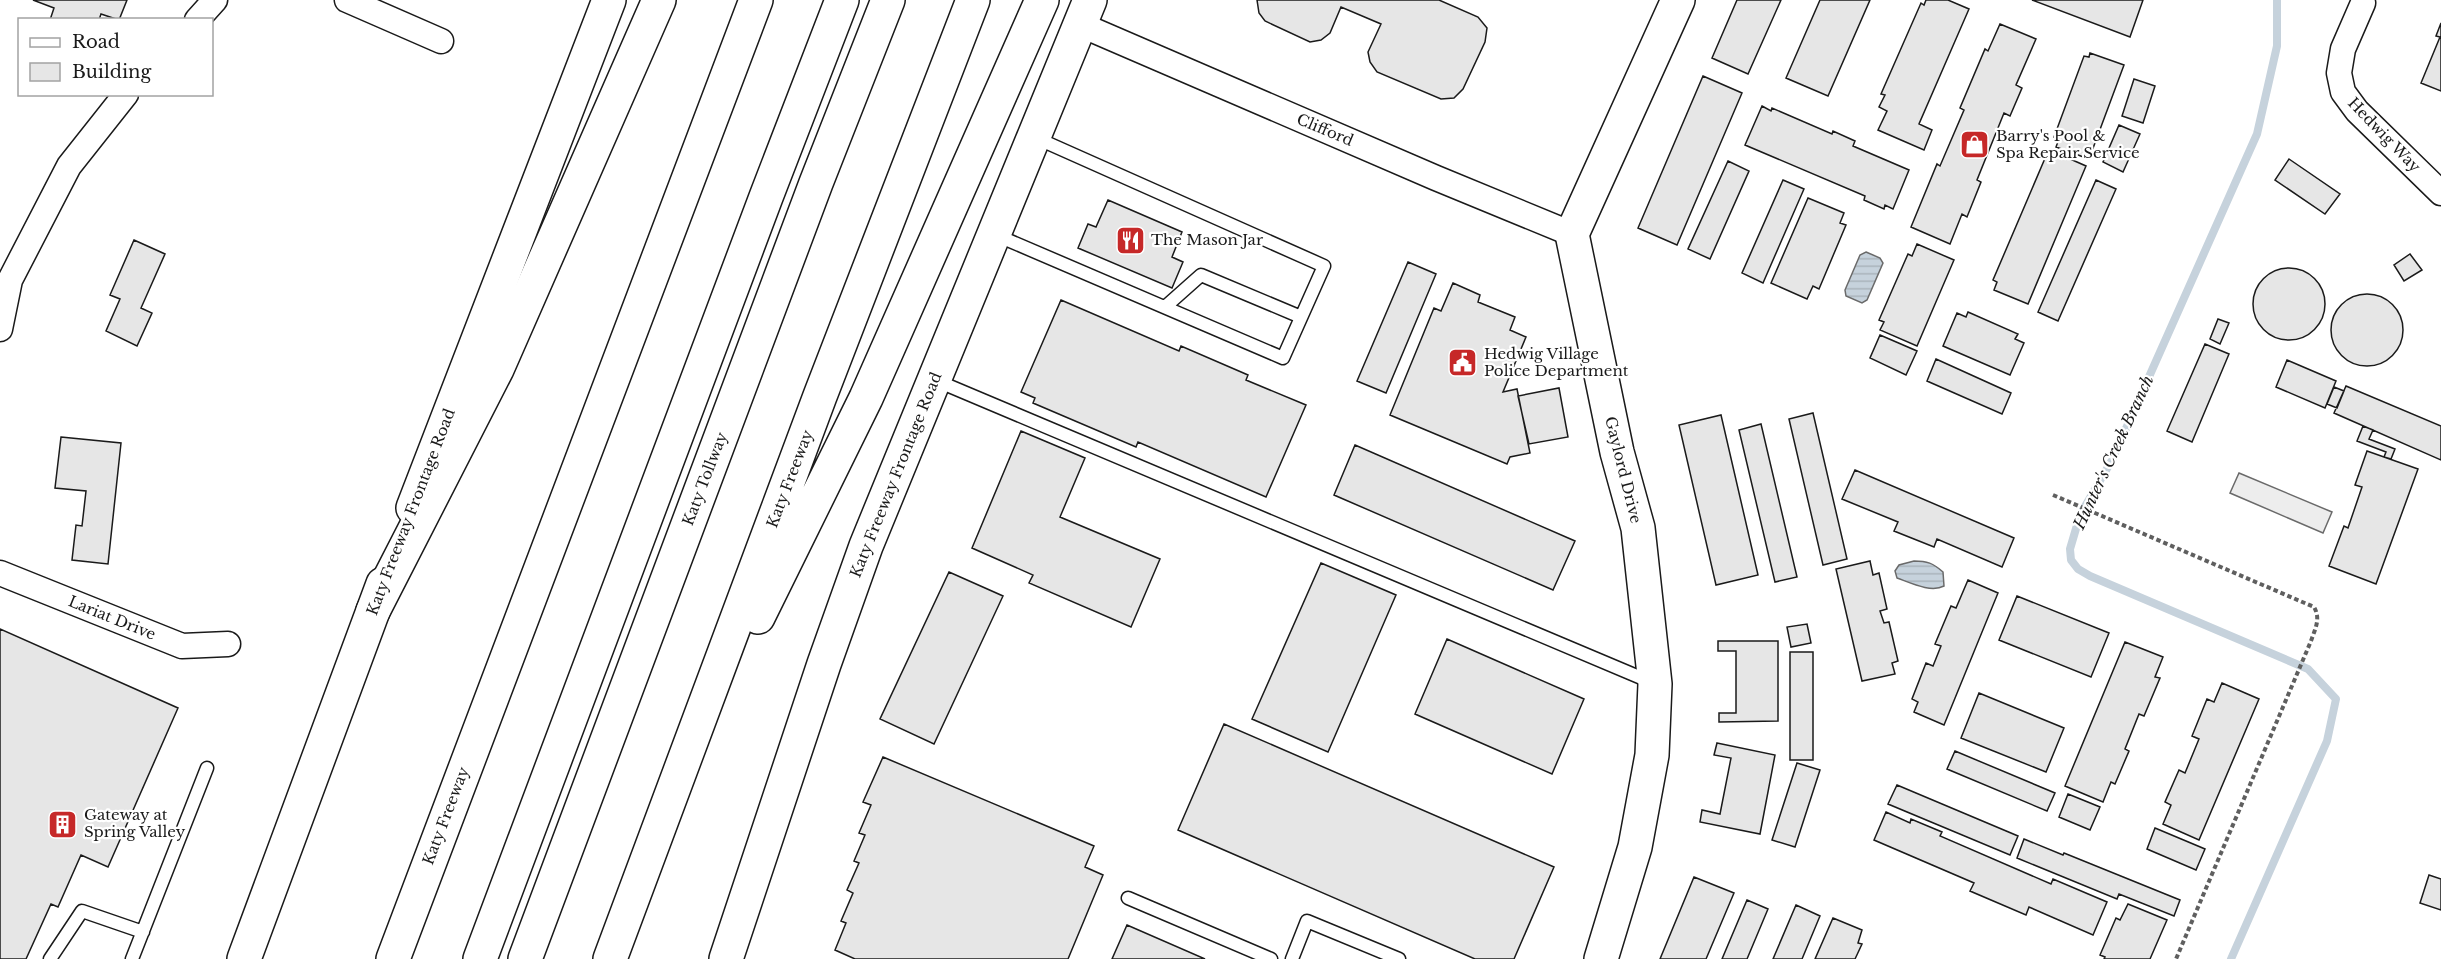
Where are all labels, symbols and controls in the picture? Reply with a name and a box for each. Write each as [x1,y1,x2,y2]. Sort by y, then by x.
legend [18,18,213,96]
text: Road [72,31,120,53]
text: Building [72,61,151,83]
street label: Hedwig Way [2344,93,2425,176]
street label: Clifford [1294,109,1356,150]
place label: Barry's Pool & Spa Repair Service [1996,126,2140,162]
shop icon: Barry's Pool & Spa Repair Service [1959,129,1991,161]
restaurant icon: The Mason Jar [1114,224,1146,256]
place label: The Mason Jar [1151,230,1264,249]
place label: Hedwig Village Police Department [1484,344,1629,380]
public building icon: Hedwig Village Police Department [1447,347,1479,379]
street label: Katy Freeway Frontage Road [846,369,946,580]
water label: Hunter's Creek Branch [2068,372,2157,533]
street label: Katy Freeway Frontage Road [362,406,459,618]
street label: Gaylord Drive [1601,414,1646,525]
street label: Katy Freeway [762,427,817,530]
street label: Katy Tollway [678,429,731,528]
street label: Lariat Drive [66,591,159,644]
street label: Katy Freeway [418,764,473,867]
place label: Gateway at Spring Valley [84,805,186,841]
building icon: Gateway at Spring Valley [47,808,79,840]

